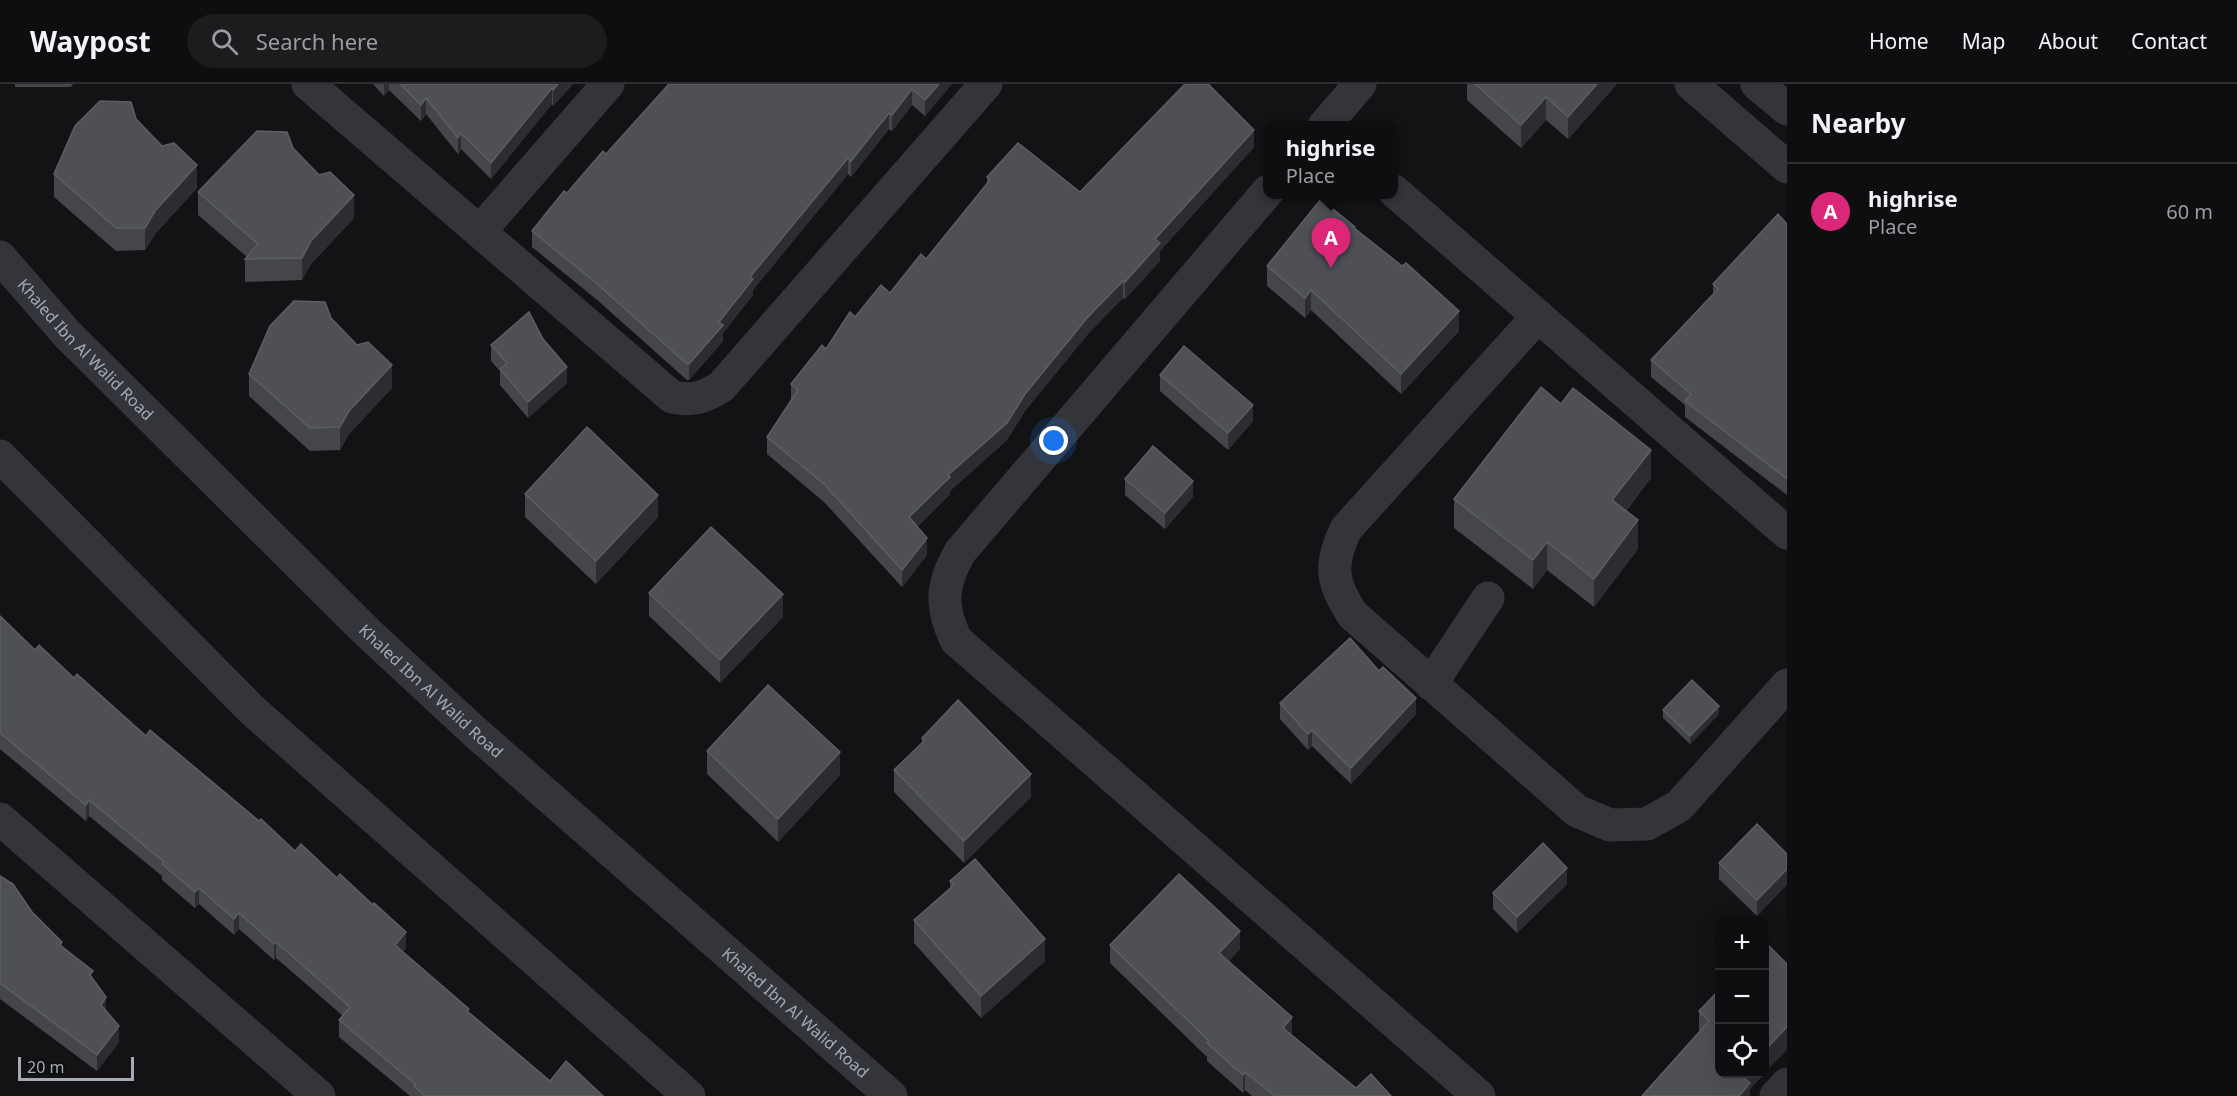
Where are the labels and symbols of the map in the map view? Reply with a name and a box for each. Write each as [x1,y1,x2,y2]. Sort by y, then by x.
pin: A [1312,218,1350,268]
street label: Khaled Ibn Al Walid Road [13,274,158,425]
your location [1039,426,1068,455]
street label: Khaled Ibn Al Walid Road [354,619,508,763]
street label: Khaled Ibn Al Walid Road [717,942,874,1083]
scale bar [18,1054,134,1082]

